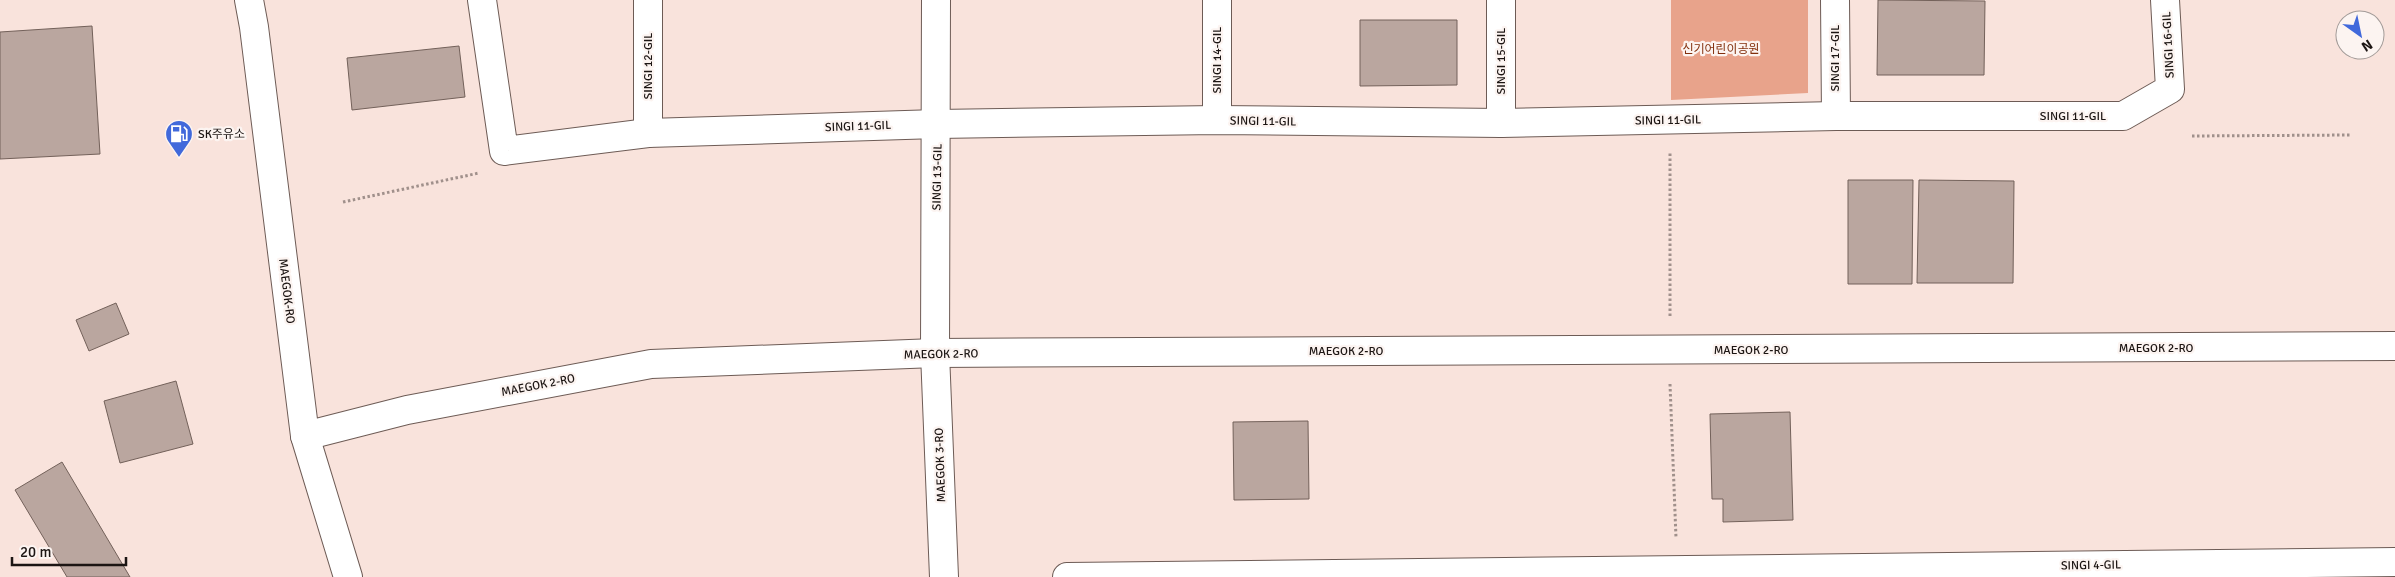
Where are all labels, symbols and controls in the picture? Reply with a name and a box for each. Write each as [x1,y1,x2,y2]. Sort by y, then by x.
north arrow [2335,10,2385,60]
street label: SINGI 16-GIL [2159,11,2178,79]
street label: SINGI 17-GIL [1828,25,1843,91]
street label: SINGI 14-GIL [1210,27,1225,93]
street label: SINGI 15-GIL [1494,28,1509,94]
street label: SINGI 12-GIL [641,33,656,99]
text: N [2358,36,2376,55]
park label: 신기어린이공원 [1682,42,1760,57]
street label: SINGI 11-GIL [2040,109,2106,124]
street label: SINGI 11-GIL [1635,112,1701,129]
street label: SINGI 11-GIL [1230,113,1296,130]
street label: SINGI 11-GIL [825,118,891,135]
fuel station icon: SK주유소 [164,119,194,158]
place label: SK주유소 [198,127,245,142]
street label: SINGI 13-GIL [929,144,946,211]
street label: MAEGOK-RO [275,258,298,325]
street label: MAEGOK 2-RO [2119,341,2193,356]
street label: MAEGOK 2-RO [1714,343,1788,358]
street label: MAEGOK 2-RO [1309,344,1383,359]
street label: MAEGOK 2-RO [904,346,979,363]
street label: MAEGOK 2-RO [500,371,576,400]
street label: MAEGOK 3-RO [932,427,949,503]
scale bar [12,534,126,566]
text: 20 m [20,543,51,561]
street label: SINGI 4-GIL [2061,557,2121,574]

